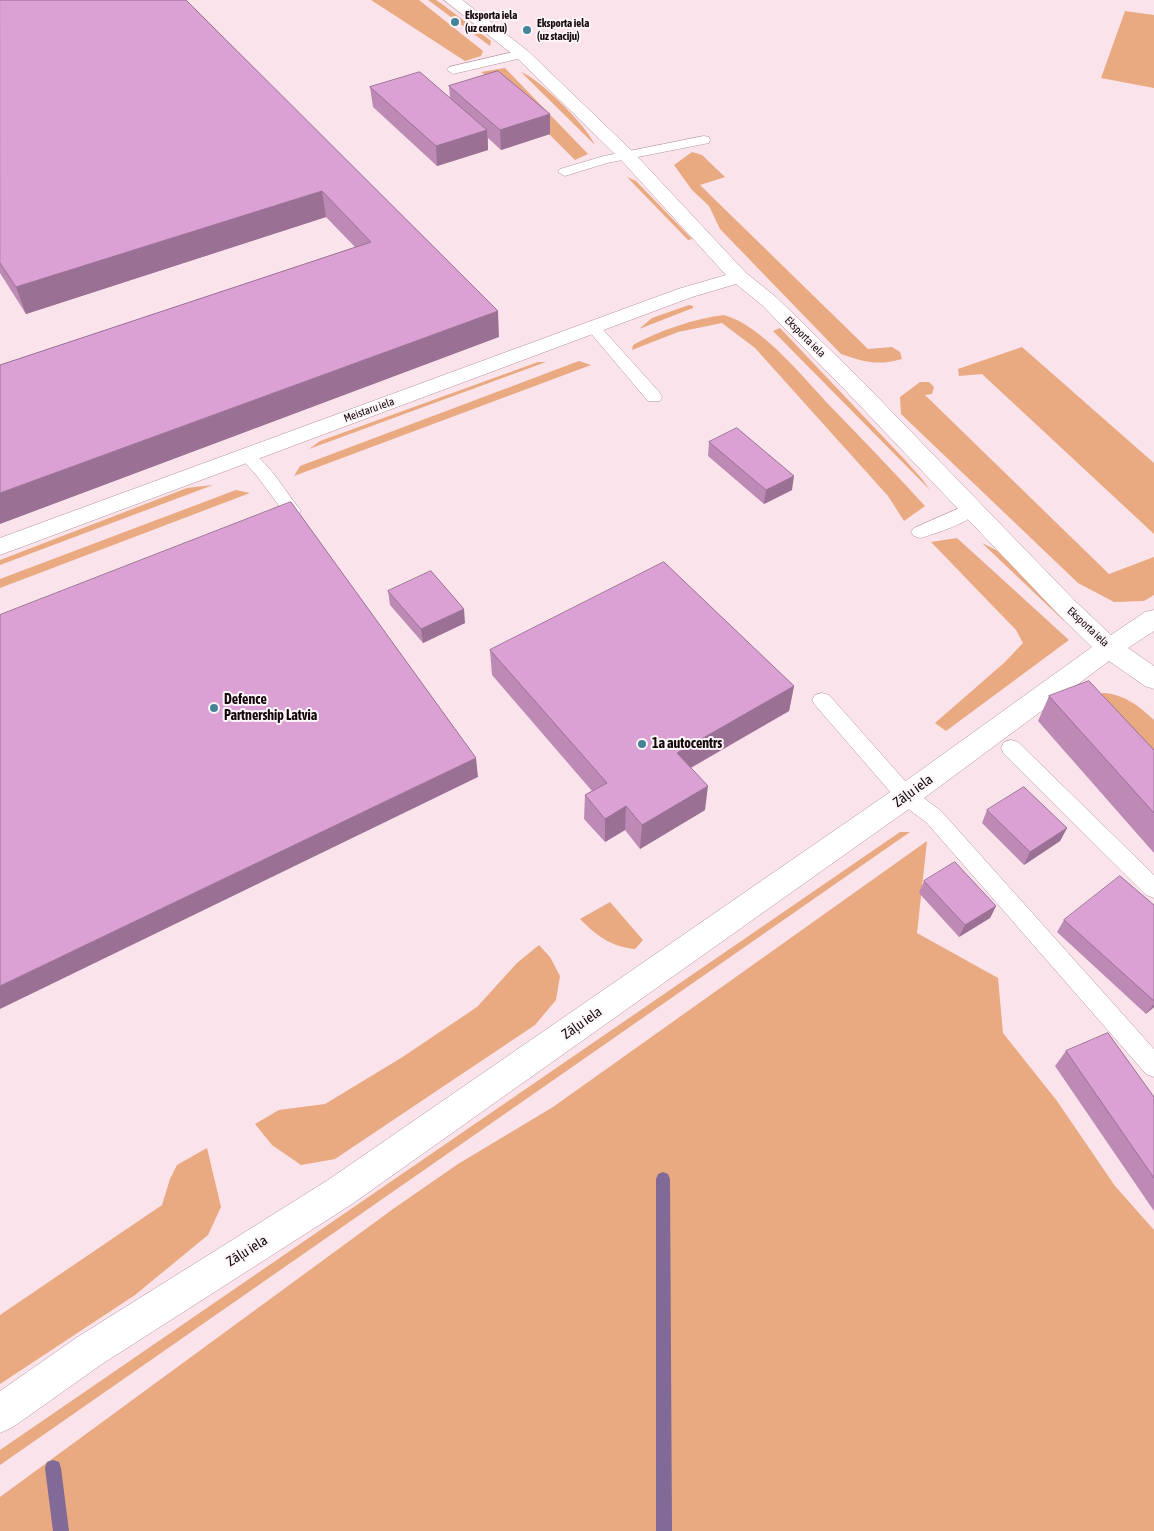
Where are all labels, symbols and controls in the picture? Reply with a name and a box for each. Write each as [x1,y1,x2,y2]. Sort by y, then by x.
place label: Eksporta iela (uz centru) [465,9,517,35]
marker: Eksporta iela (uz centru) [449,16,461,28]
place label: Eksporta iela (uz staciju) [537,17,589,43]
marker: Eksporta iela (uz staciju) [521,24,533,36]
street label: Eksporta iela [782,314,828,360]
street label: Meistaru iela [342,395,396,425]
street label: Eksporta iela [1064,604,1112,650]
place label: Defence Partnership Latvia [224,692,317,724]
marker: Defence Partnership Latvia [208,702,220,714]
place label: 1a autocentrs [652,736,722,752]
marker: 1a autocentrs [636,738,648,750]
street label: Zāļu iela [890,771,936,811]
street label: Zāļu iela [559,1003,605,1043]
street label: Zāļu iela [223,1232,271,1270]

